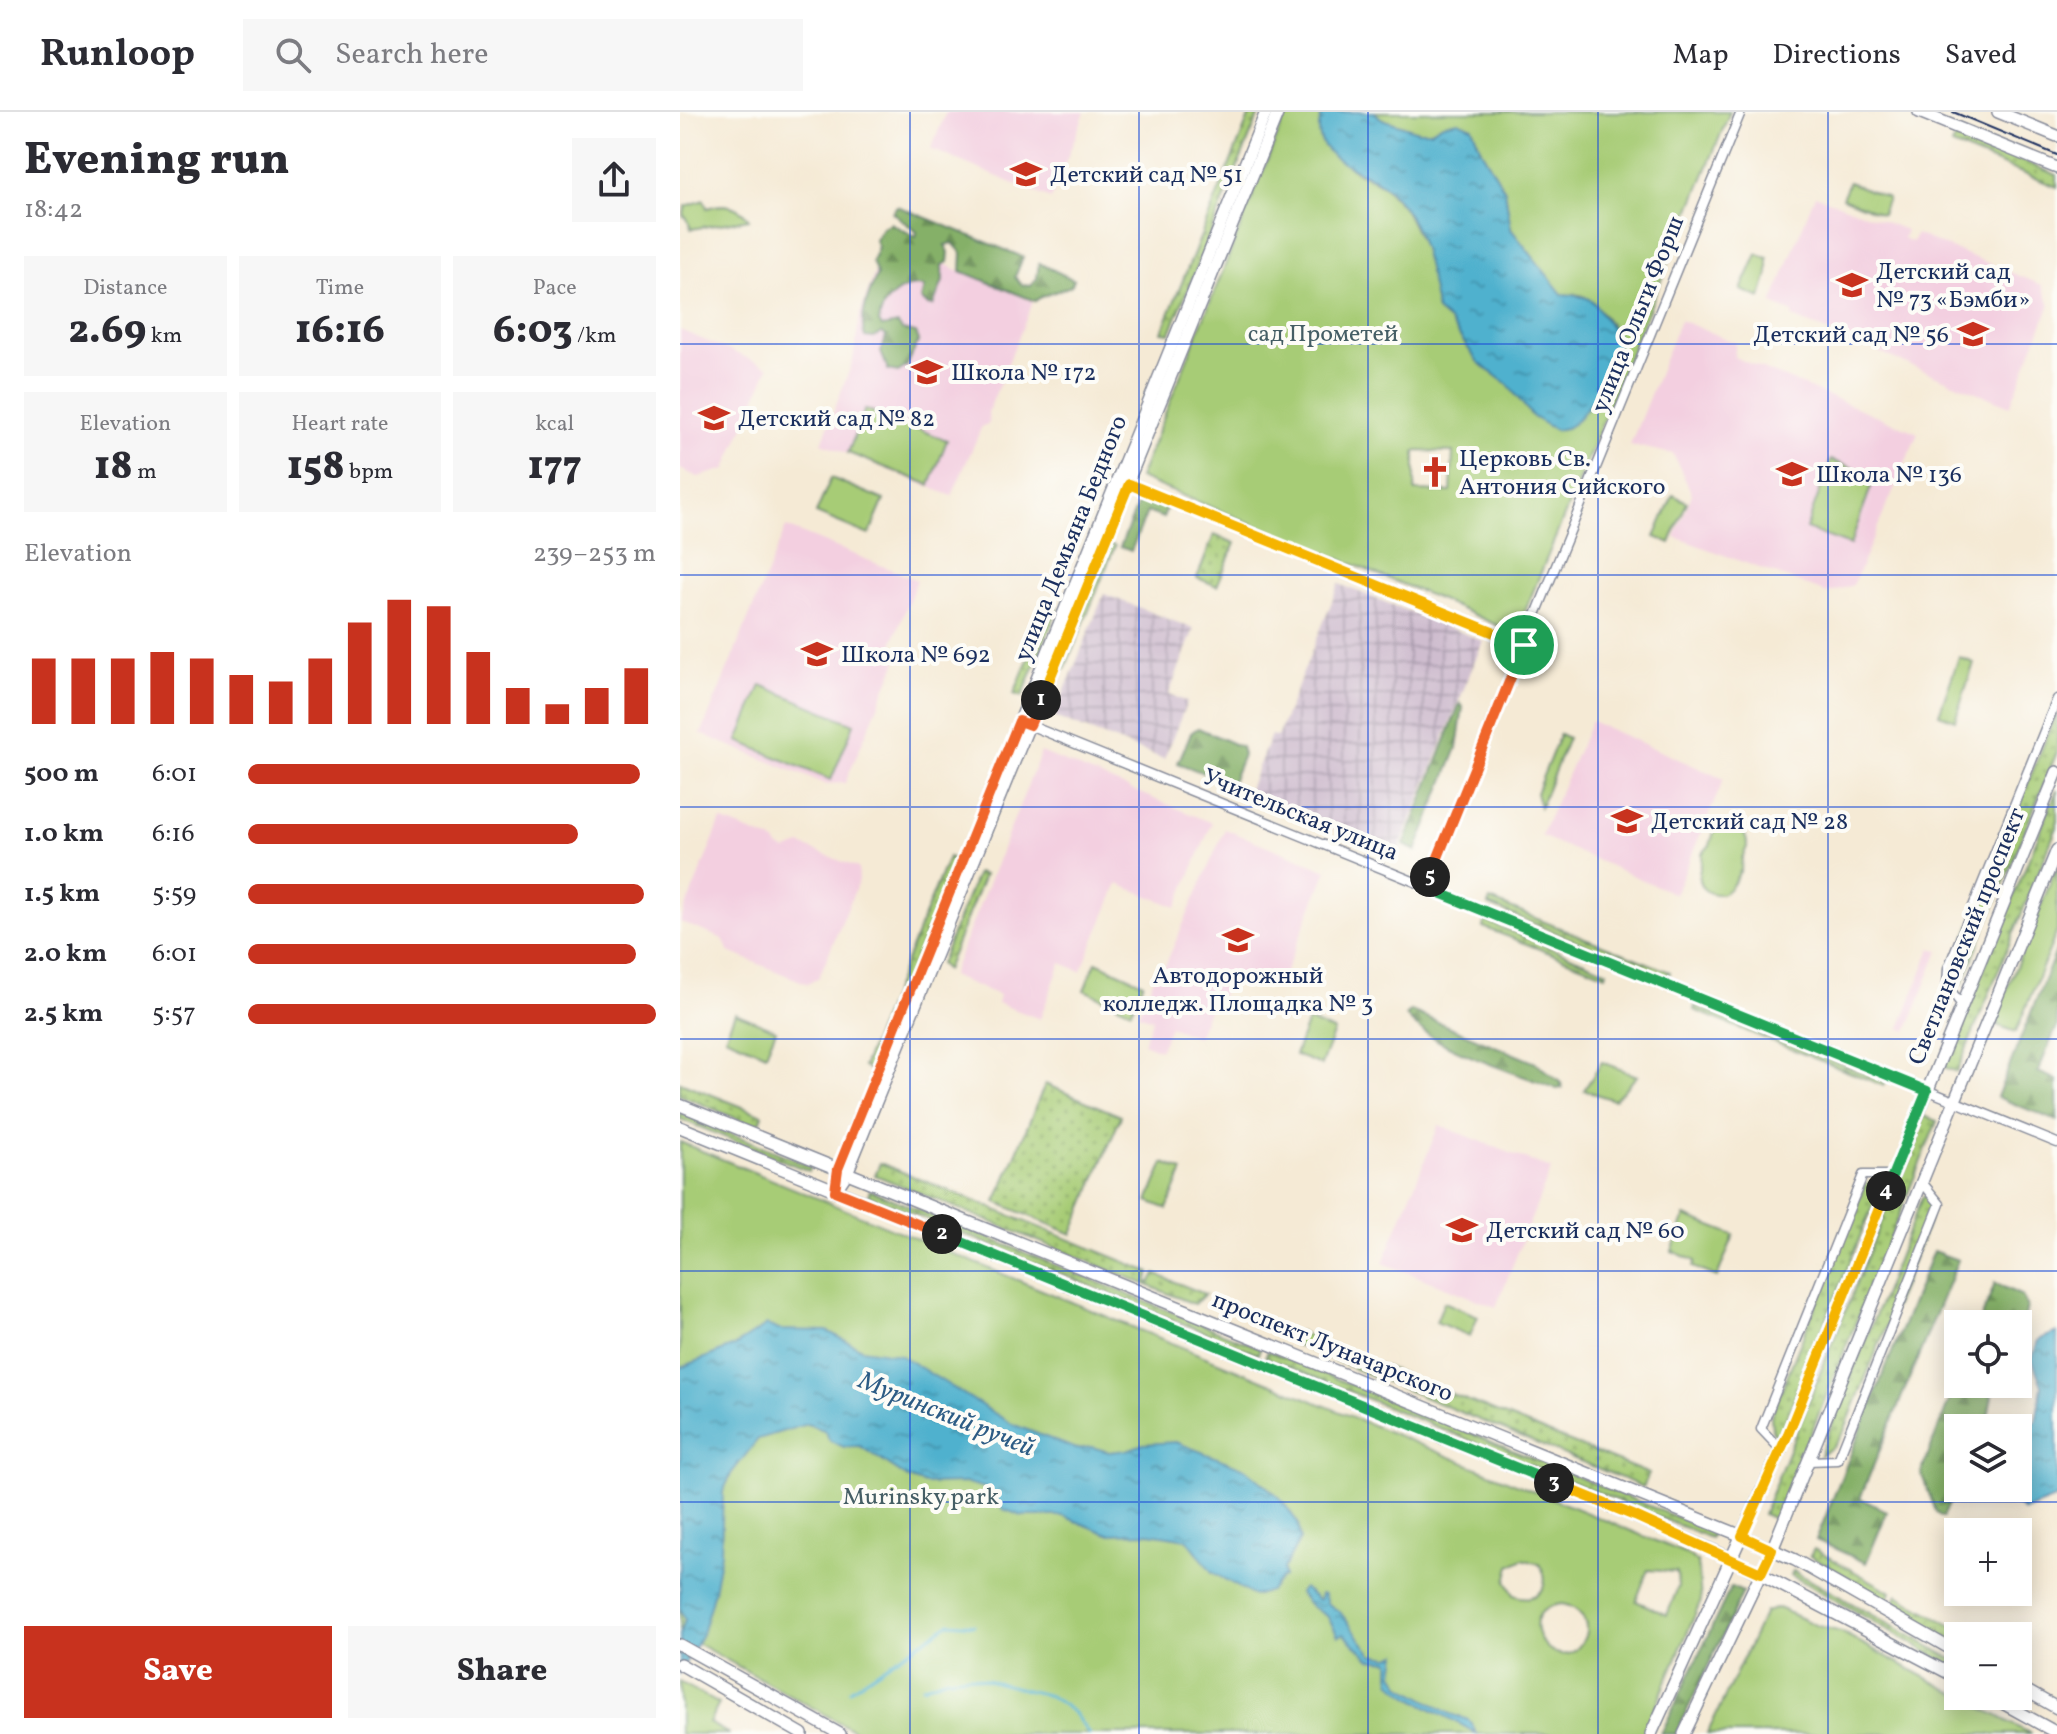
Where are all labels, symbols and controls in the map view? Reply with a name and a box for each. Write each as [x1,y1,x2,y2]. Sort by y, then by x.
search box [243,19,803,91]
text: Runloop [40,29,195,82]
icon: search [271,33,315,77]
text: Search here [335,34,489,76]
text: Map [1673,36,1729,75]
text: Directions [1773,36,1901,75]
text: Saved [1945,36,2017,75]
text: Evening run [24,131,290,192]
button: share [572,138,656,222]
school or university icon: Детский сад № 51 [1009,157,1043,191]
place label: Детский сад № 51 [1050,159,1243,193]
text: 18:42 [24,192,83,228]
street label: улица Ольги Форш [1584,211,1694,418]
place label: Детский сад № 73 «Бэмби» [1876,256,2030,318]
school or university icon: Детский сад № 73 «Бэмби» [1835,268,1869,302]
text: Distance [83,273,167,304]
text: Time [316,273,364,304]
text: Pace [533,273,577,304]
text: 2.69 [68,304,146,360]
text: 16:16 [295,304,385,360]
text: 6:03 [493,304,573,360]
school or university icon: Детский сад № 56 [1956,317,1990,351]
park label: сад Прометей [1248,318,1398,352]
place label: Детский сад № 56 [1753,319,1949,353]
text: km [146,321,182,352]
text: /km [573,321,617,352]
school or university icon: Школа № 172 [910,355,944,389]
place label: Школа № 172 [951,357,1096,391]
school or university icon: Детский сад № 82 [697,401,731,435]
place label: Детский сад № 82 [738,403,935,437]
text: Elevation [80,409,171,440]
text: Heart rate [291,409,389,440]
text: kcal [535,409,574,440]
street label: улица Демьяна Бедного [1007,410,1137,667]
text: 18 [94,440,133,496]
text: 158 [287,440,345,496]
text: 177 [528,440,582,496]
place label: Церковь Св. Антония Сийского [1459,443,1666,505]
church icon: Церковь Св. Антония Сийского [1418,455,1452,489]
text: m [133,457,157,488]
text: bpm [345,457,393,488]
school or university icon: Школа № 136 [1775,457,1809,491]
place label: Школа № 136 [1816,459,1962,493]
text: Elevation [24,536,132,572]
text: 239–253 m [533,536,656,572]
pin [1490,611,1558,679]
icon: arrive [1502,623,1546,667]
school or university icon: Школа № 692 [800,637,834,671]
place label: Школа № 692 [841,639,991,673]
pin: 1 [1021,680,1061,720]
text: 1 [1037,684,1045,715]
text: 500 m [24,756,99,792]
text: 6:01 [152,756,197,792]
street label: Учительская улица [1197,761,1403,871]
street label: Светлановский проспект [1901,803,2035,1070]
school or university icon: Детский сад № 28 [1610,804,1644,838]
place label: Детский сад № 28 [1651,806,1848,840]
text: 1.0 km [24,816,104,852]
text: 6:16 [152,816,195,852]
pin: 5 [1410,857,1450,897]
text: 5 [1425,861,1435,892]
text: 1.5 km [24,876,100,912]
text: 5:59 [152,876,196,912]
school or university icon: Автодорожный колледж. Площадка № 3 [1221,923,1255,957]
text: 2.0 km [24,936,107,972]
text: 6:01 [152,936,197,972]
place label: Автодорожный колледж. Площадка № 3 [1103,960,1373,1022]
text: 2.5 km [24,996,103,1032]
text: 5:57 [152,996,196,1032]
pin: 4 [1866,1171,1906,1211]
text: 4 [1879,1175,1893,1206]
school or university icon: Детский сад № 60 [1445,1213,1479,1247]
pin: 2 [922,1214,962,1254]
place label: Детский сад № 60 [1486,1215,1685,1249]
text: 2 [936,1218,948,1249]
street label: проспект Луначарского [1207,1284,1458,1412]
map controls [1944,1310,2032,1710]
button: locate [1944,1310,2032,1398]
water label: Муринский ручей [852,1363,1040,1467]
button: layers [1944,1414,2032,1502]
pin: 3 [1534,1463,1574,1503]
text: 3 [1548,1467,1560,1498]
park label: Murinsky park [843,1481,999,1515]
button: + [1944,1518,2032,1606]
button: − [1944,1622,2032,1710]
button: Save [24,1626,332,1718]
button: Share [348,1626,656,1718]

